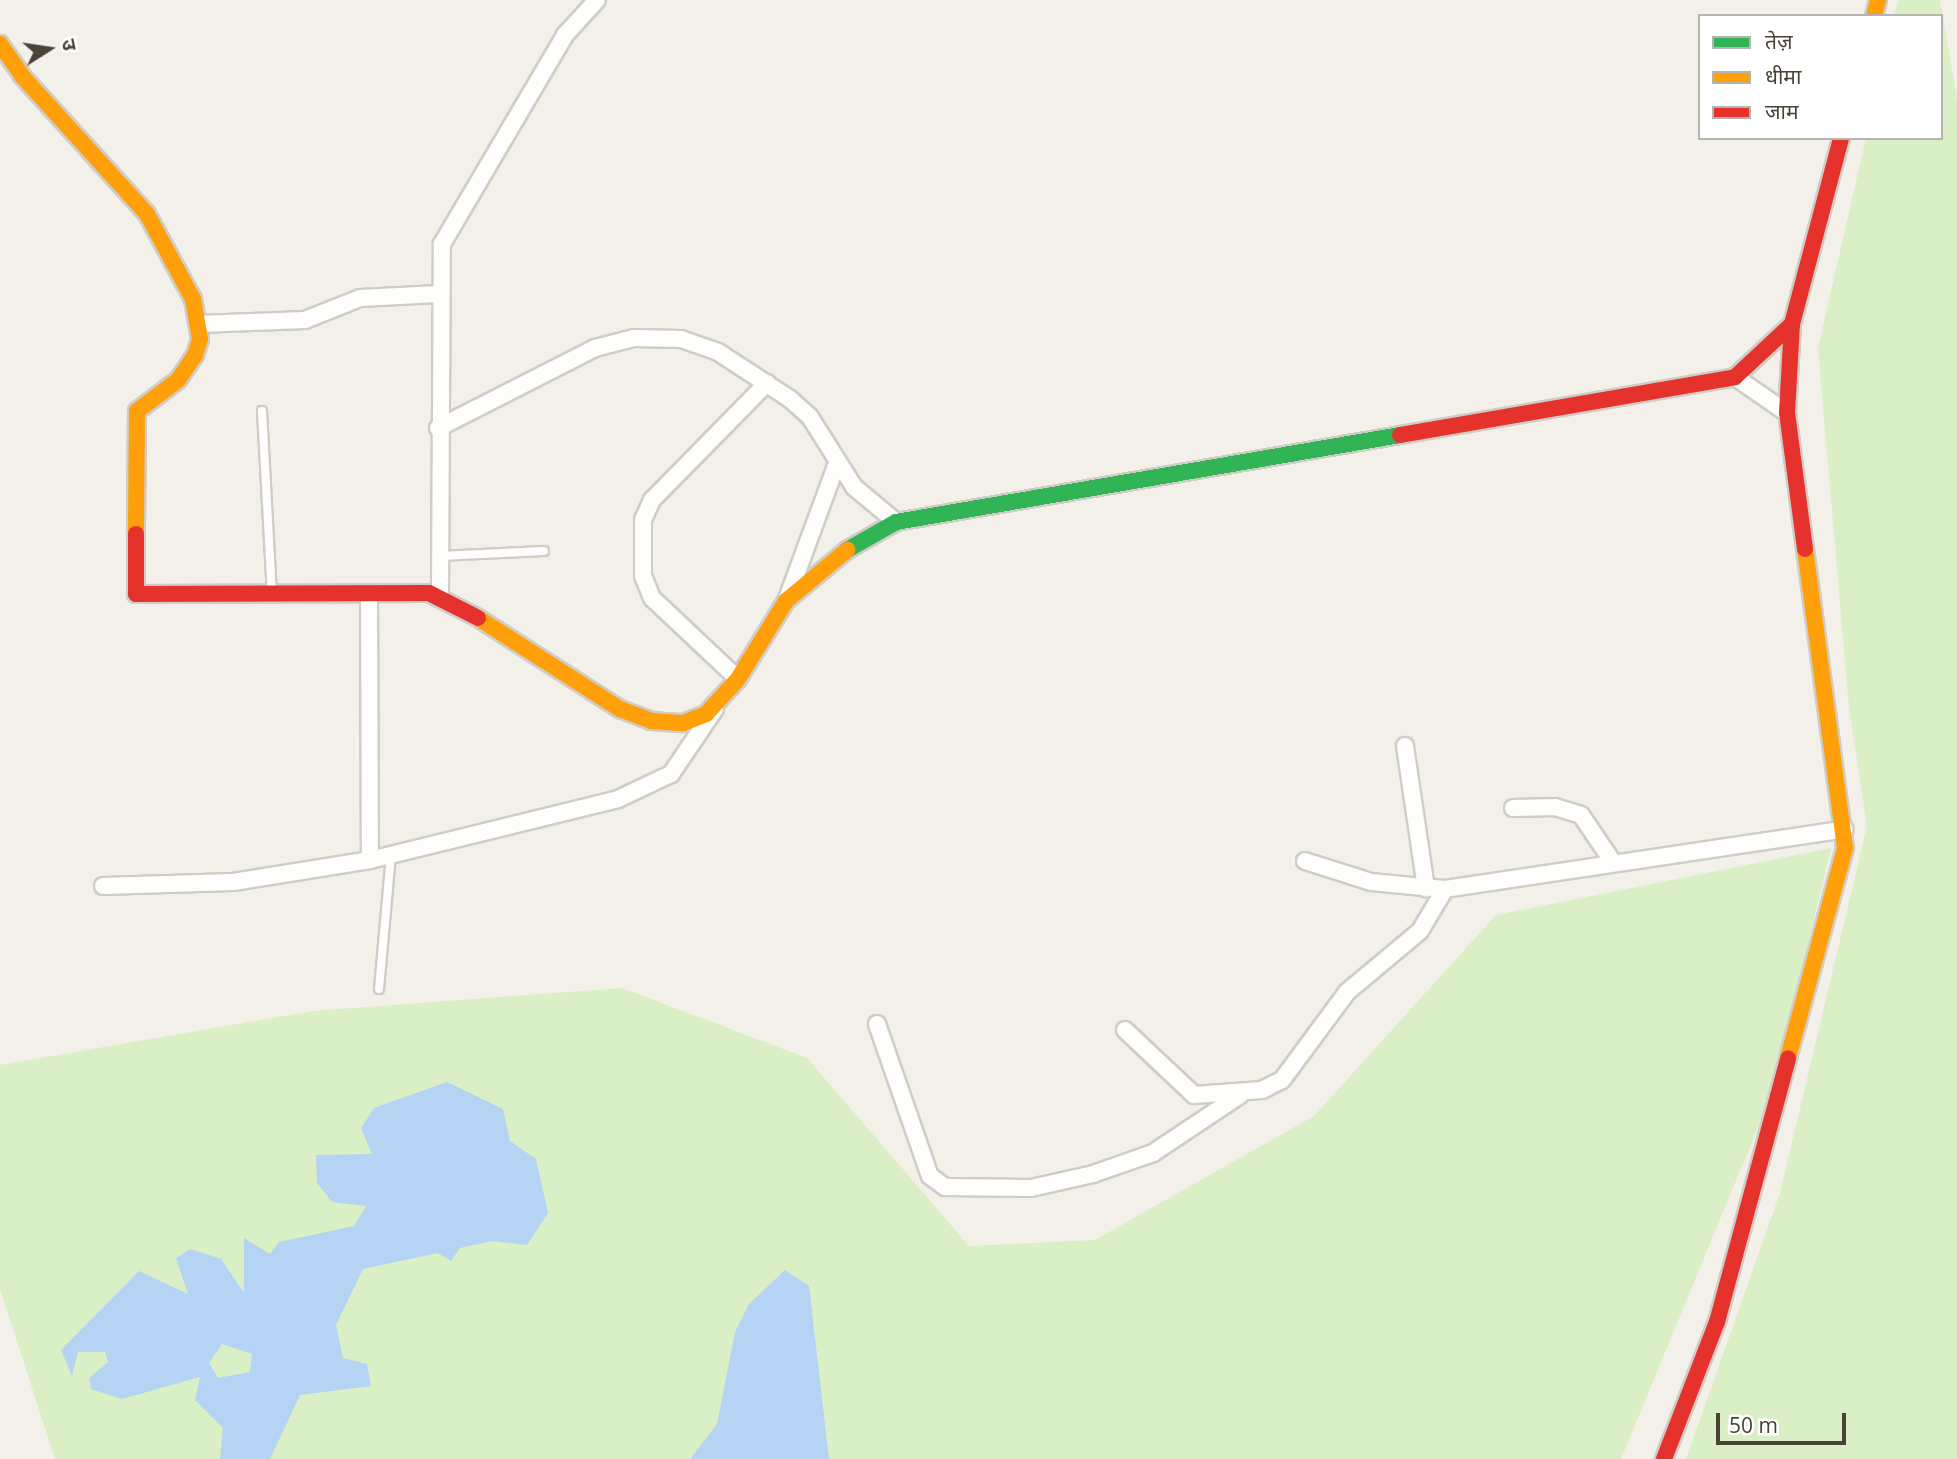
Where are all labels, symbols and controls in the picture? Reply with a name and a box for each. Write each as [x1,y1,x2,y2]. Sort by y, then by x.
north arrow [14,14,84,84]
legend [1698,14,1943,140]
text: तेज़ [1765,27,1793,55]
text: उ [56,36,83,53]
text: धीमा [1765,62,1801,90]
text: जाम [1765,97,1799,125]
scale bar [1719,1400,1848,1444]
text: 50 m [1729,1411,1778,1439]

